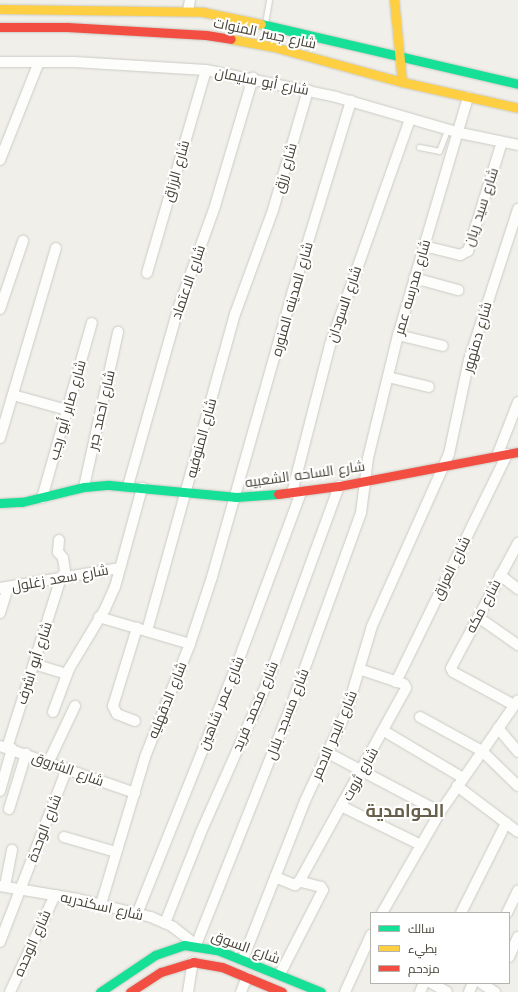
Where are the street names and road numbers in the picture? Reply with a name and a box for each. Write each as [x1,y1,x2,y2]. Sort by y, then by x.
street label: شارع جسر المنوات [212,14,318,52]
street label: شارع أبو سليمان [214,64,310,98]
street label: شارع الرزاق [159,138,193,204]
street label: شارع رزق [270,141,300,195]
street label: شارع سيد ريان [460,165,502,249]
street label: شارع مدرسه عمر [390,237,434,337]
street label: شارع المدينه المنوره [268,240,316,358]
street label: شارع الاعتماد [167,243,209,321]
street label: شارع السودان [323,264,365,344]
street label: شارع دمنهور [459,300,495,374]
street label: شارع صابر أبو رجب [45,358,89,462]
street label: شارع احمد جبر [84,369,118,451]
street label: شارع المنوفيه [182,396,220,480]
street label: شارع الساحه الشعبيه [244,457,366,491]
street label: شارع العراق [428,534,474,602]
street label: شارع سعد زغلول [10,561,110,595]
street label: شارع مكه [462,576,504,636]
street label: شارع أبو اشرف [13,619,55,707]
street label: شارع عمر شاهين [195,654,247,752]
street label: شارع محمد فريد [228,658,282,754]
street label: شارع الدقهليه [144,659,190,741]
street label: شارع مسجد بلال [262,666,312,762]
street label: شارع البحر الاحمر [308,688,360,782]
street label: شارع ثروت [338,744,382,804]
street label: شارع الشروق [30,748,106,790]
street label: شارع الوحدة [23,792,65,864]
street label: شارع اسكندريه [59,888,145,924]
street label: شارع الوحده [10,907,54,979]
street label: شارع السوق [209,927,283,967]

